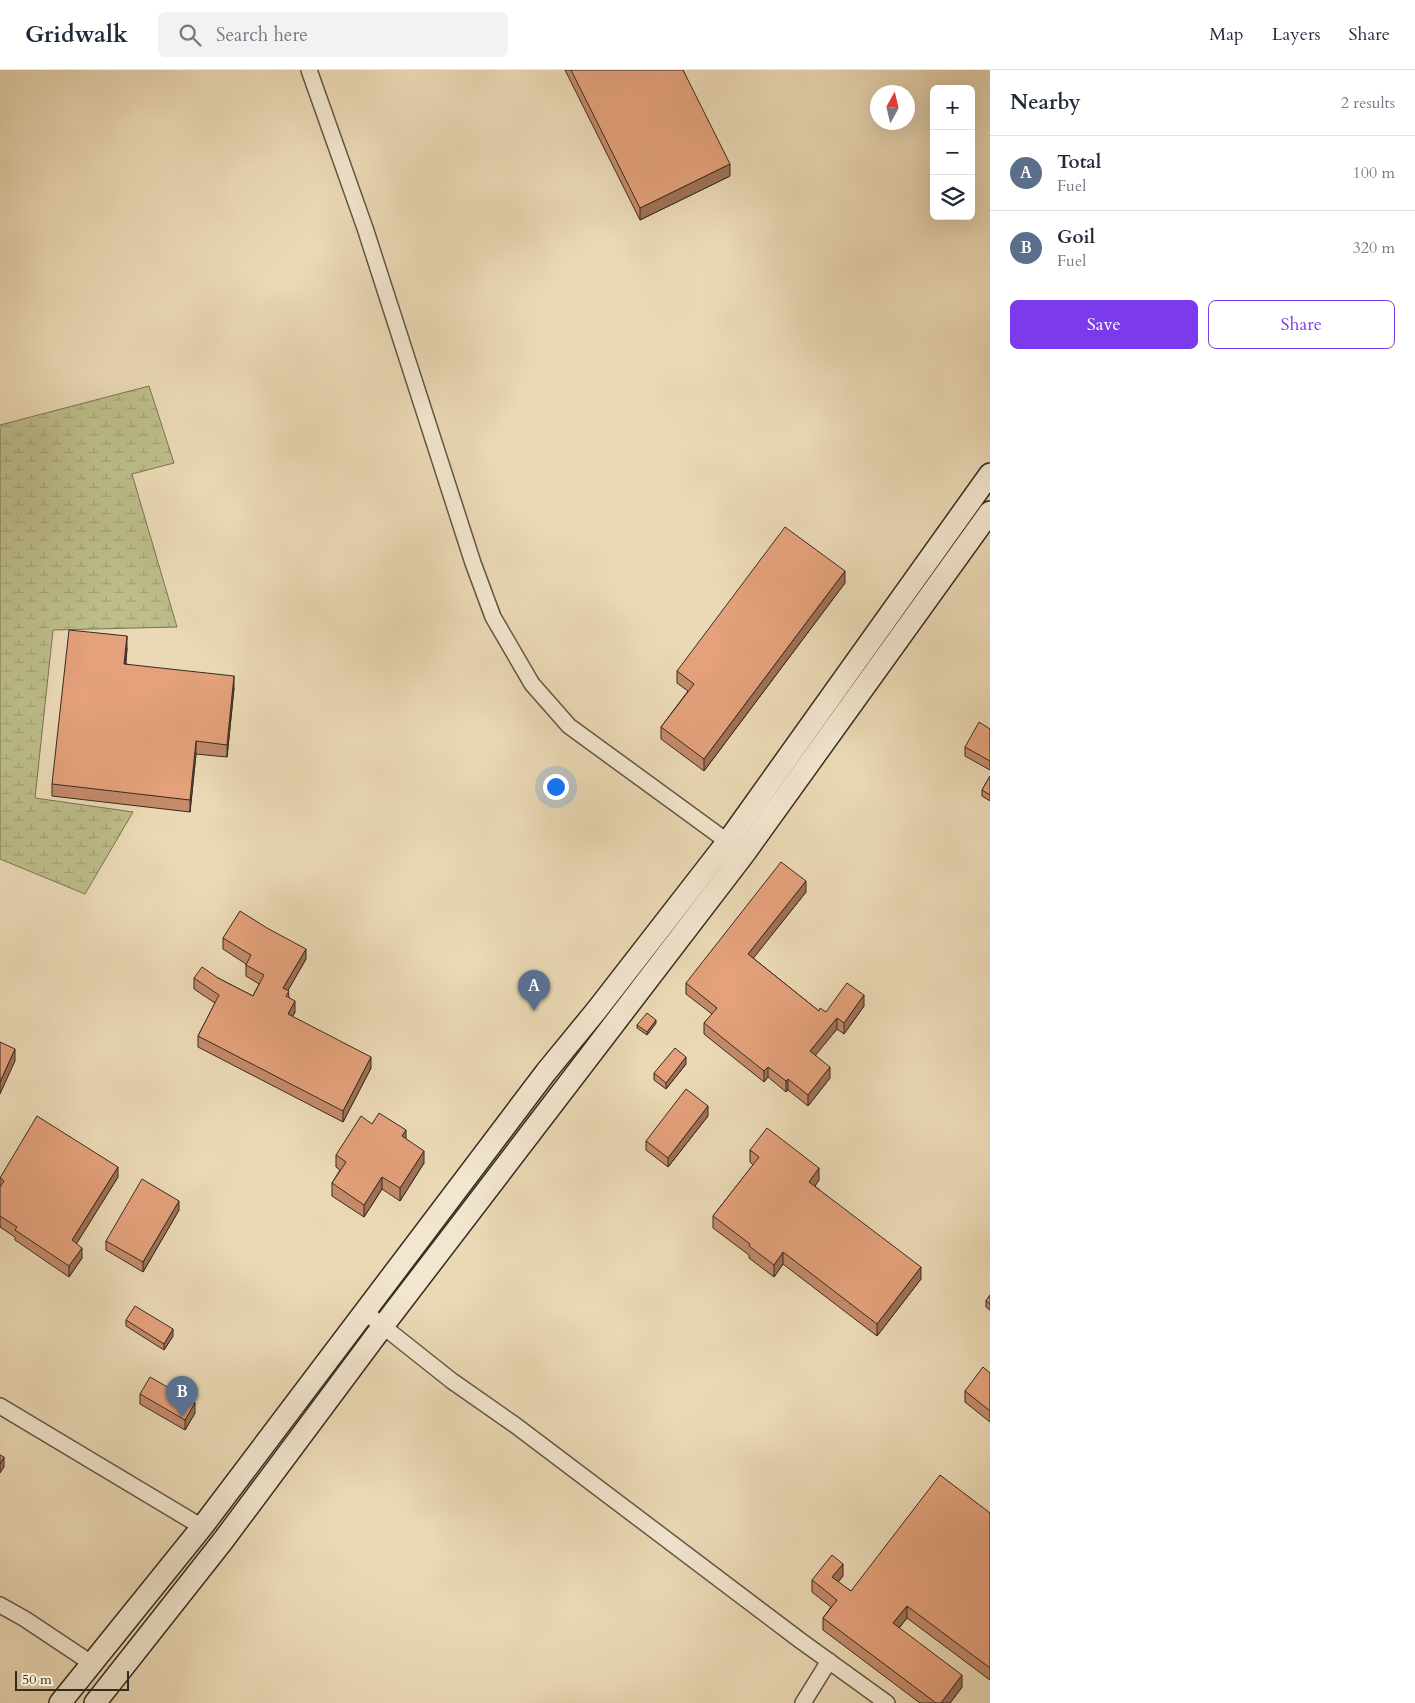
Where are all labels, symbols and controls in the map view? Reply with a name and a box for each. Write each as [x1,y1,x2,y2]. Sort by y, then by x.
search box [158,12,508,57]
text: Gridwalk [25,18,128,51]
icon: search [176,21,204,49]
text: Search here [216,22,308,48]
text: Map [1209,22,1244,47]
text: Layers [1272,22,1321,47]
text: Share [1349,22,1390,47]
north arrow [870,85,915,130]
map controls [930,85,975,220]
button: + [930,85,975,130]
text: Nearby [1010,88,1081,117]
text: 2 results [1341,92,1395,114]
button: − [930,130,975,175]
text: Total [1057,149,1101,175]
text: A [1020,162,1032,184]
text: 100 m [1353,162,1395,184]
button: layers [930,175,975,220]
text: Fuel [1057,175,1086,197]
text: Goil [1057,224,1095,250]
text: B [1020,237,1032,259]
text: 320 m [1353,237,1395,259]
text: Fuel [1057,250,1086,272]
button: Save [1010,300,1198,349]
button: Share [1208,300,1395,349]
your location [543,774,569,800]
pin: A [518,970,550,1011]
pin: B [166,1376,198,1417]
scale bar [15,1668,129,1691]
text: 50 m [22,1670,52,1689]

